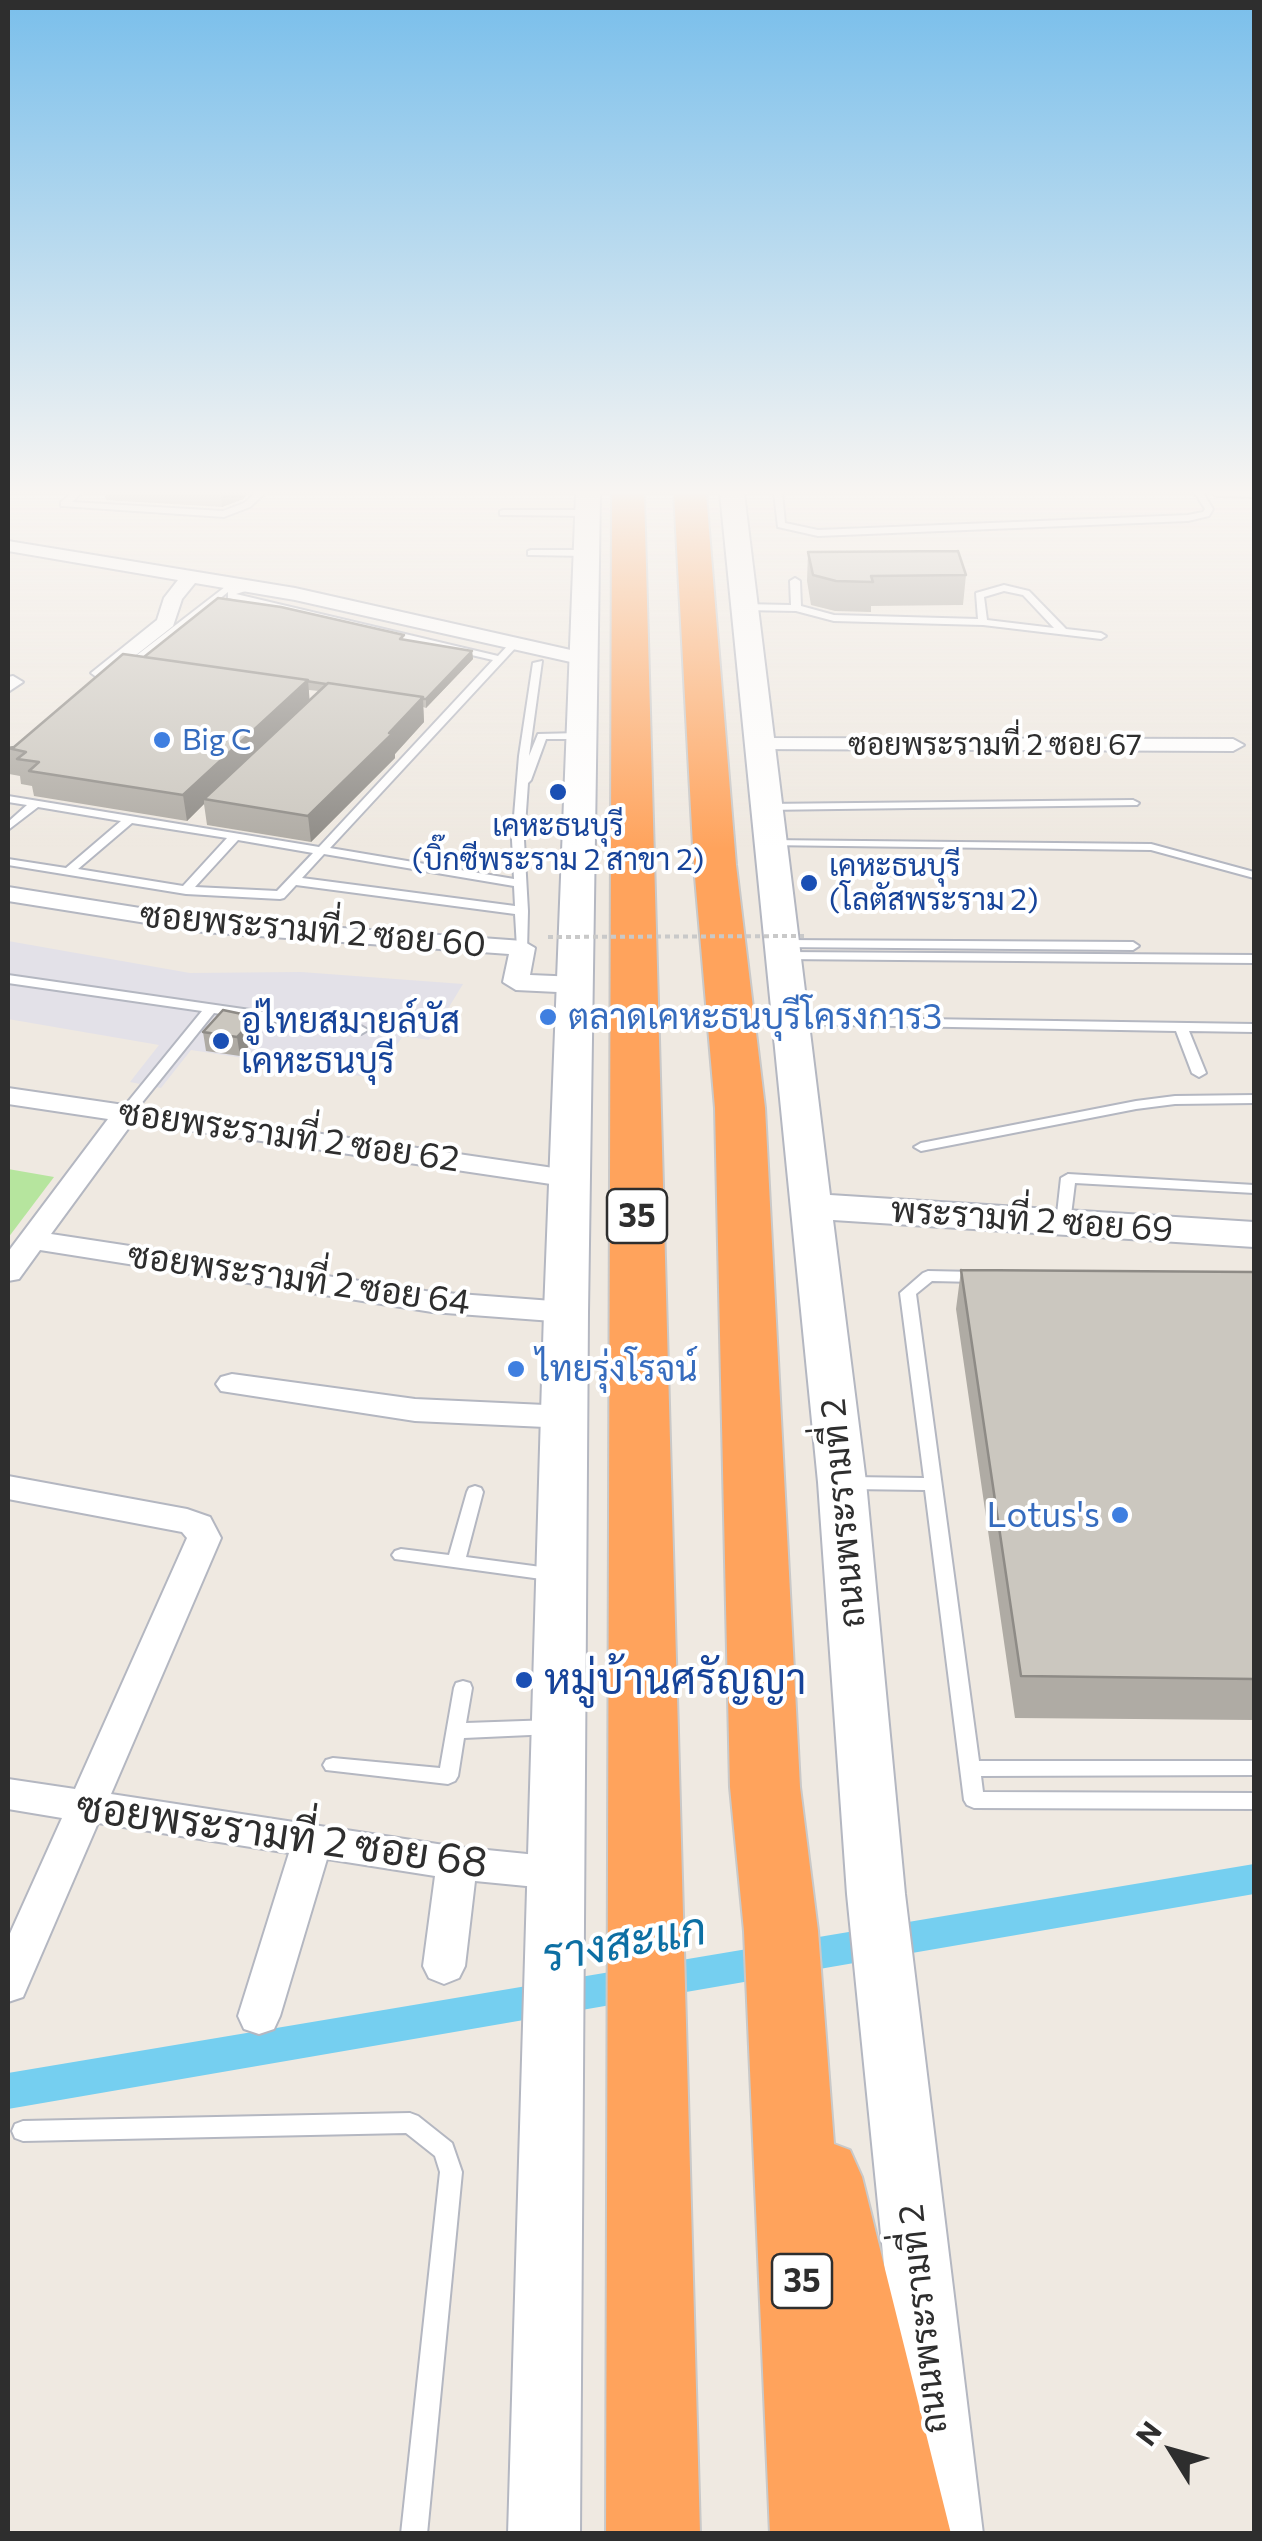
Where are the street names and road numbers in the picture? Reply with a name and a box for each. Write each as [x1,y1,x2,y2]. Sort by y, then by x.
street label: ซอยพระรามที่ 2 ซอย 67 [848,727,1142,763]
street label: ซอยพระรามที่ 2 ซอย 60 [138,894,488,966]
street label: ซอยพระรามที่ 2 ซอย 62 [116,1091,462,1181]
road number: 35 [607,1189,667,1243]
street label: พระรามที่ 2 ซอย 69 [889,1189,1175,1251]
street label: ซอยพระรามที่ 2 ซอย 64 [125,1234,473,1324]
street label: ถนนพระรามที่ 2 [812,1396,874,1630]
street label: ซอยพระรามที่ 2 ซอย 68 [73,1781,491,1889]
street label: ถนนพระรามที่ 2 [890,2202,956,2436]
road number: 35 [772,2254,832,2308]

